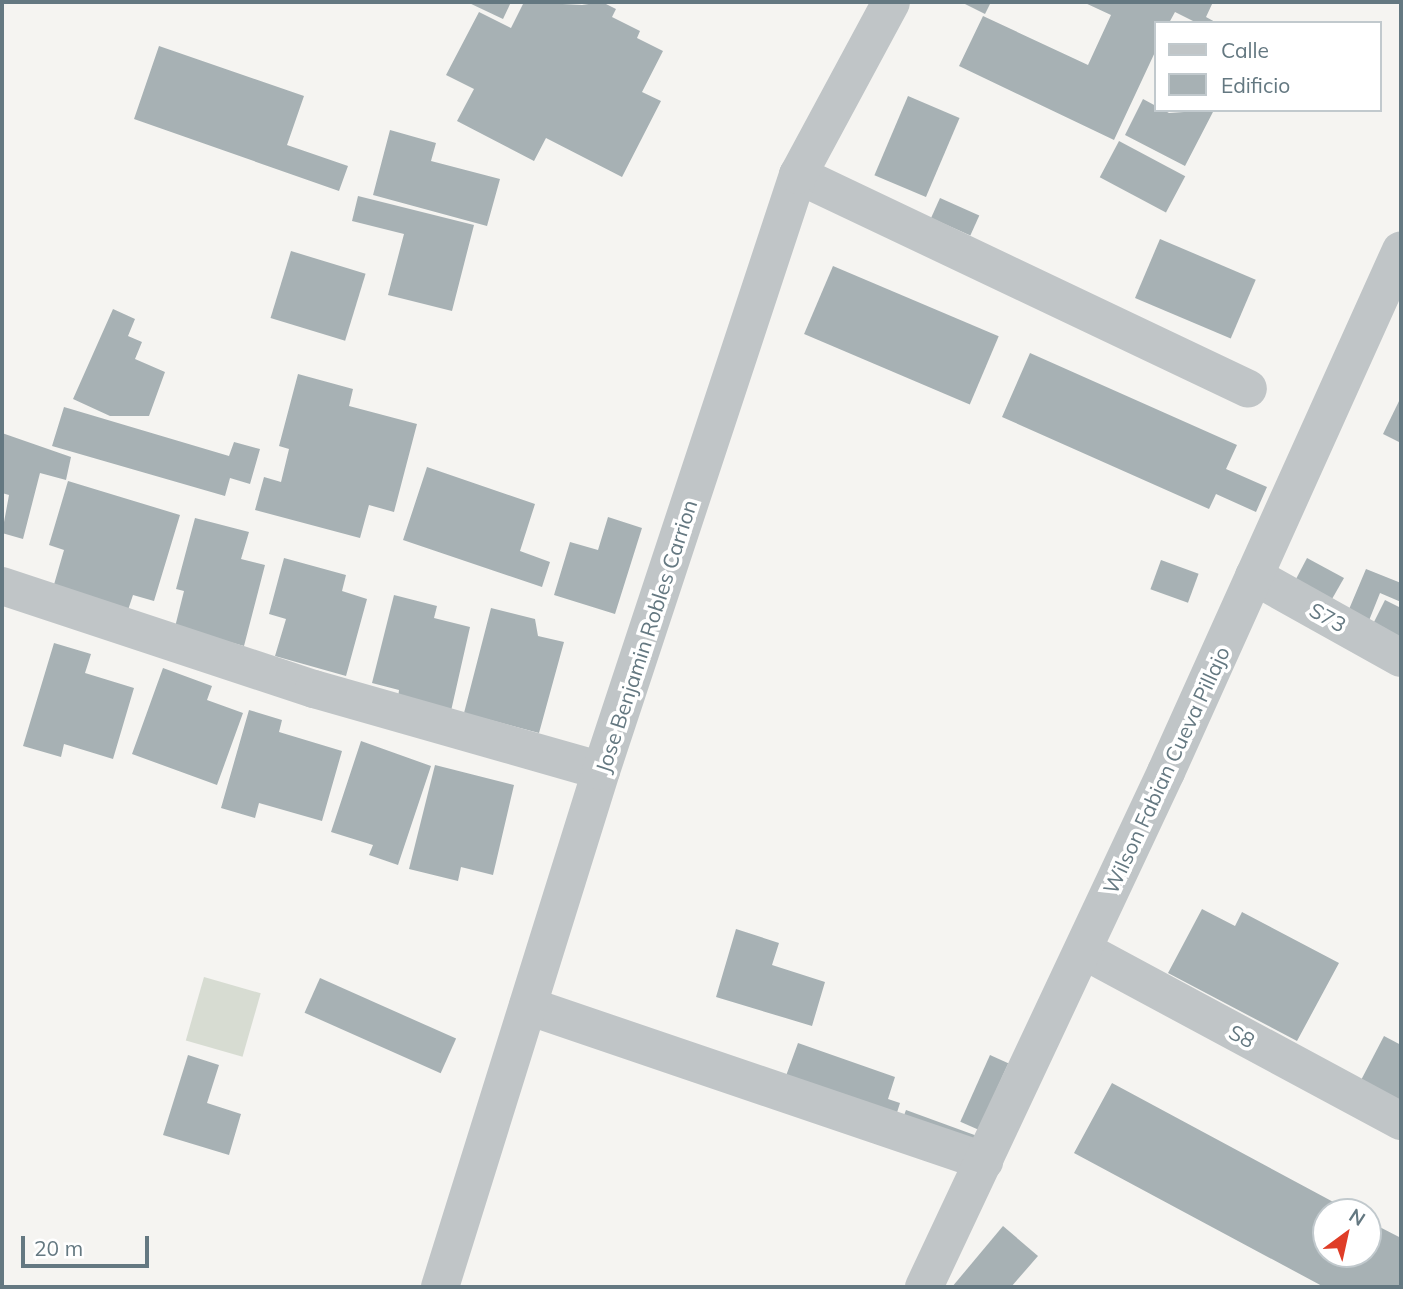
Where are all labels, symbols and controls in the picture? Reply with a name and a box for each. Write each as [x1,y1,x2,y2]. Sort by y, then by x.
legend [1154,21,1382,112]
text: Calle [1221,37,1269,63]
text: Edificio [1221,72,1290,98]
street label: Jose Benjamin Robles Carrion [590,496,702,776]
street label: S73 [1305,597,1351,637]
street label: Wilson Fabian Cueva Pillajo [1097,642,1235,898]
street label: S8 [1225,1019,1259,1053]
north arrow [1312,1198,1382,1268]
text: N [1345,1203,1370,1231]
scale bar [24,1222,152,1266]
text: 20 m [34,1235,83,1261]

